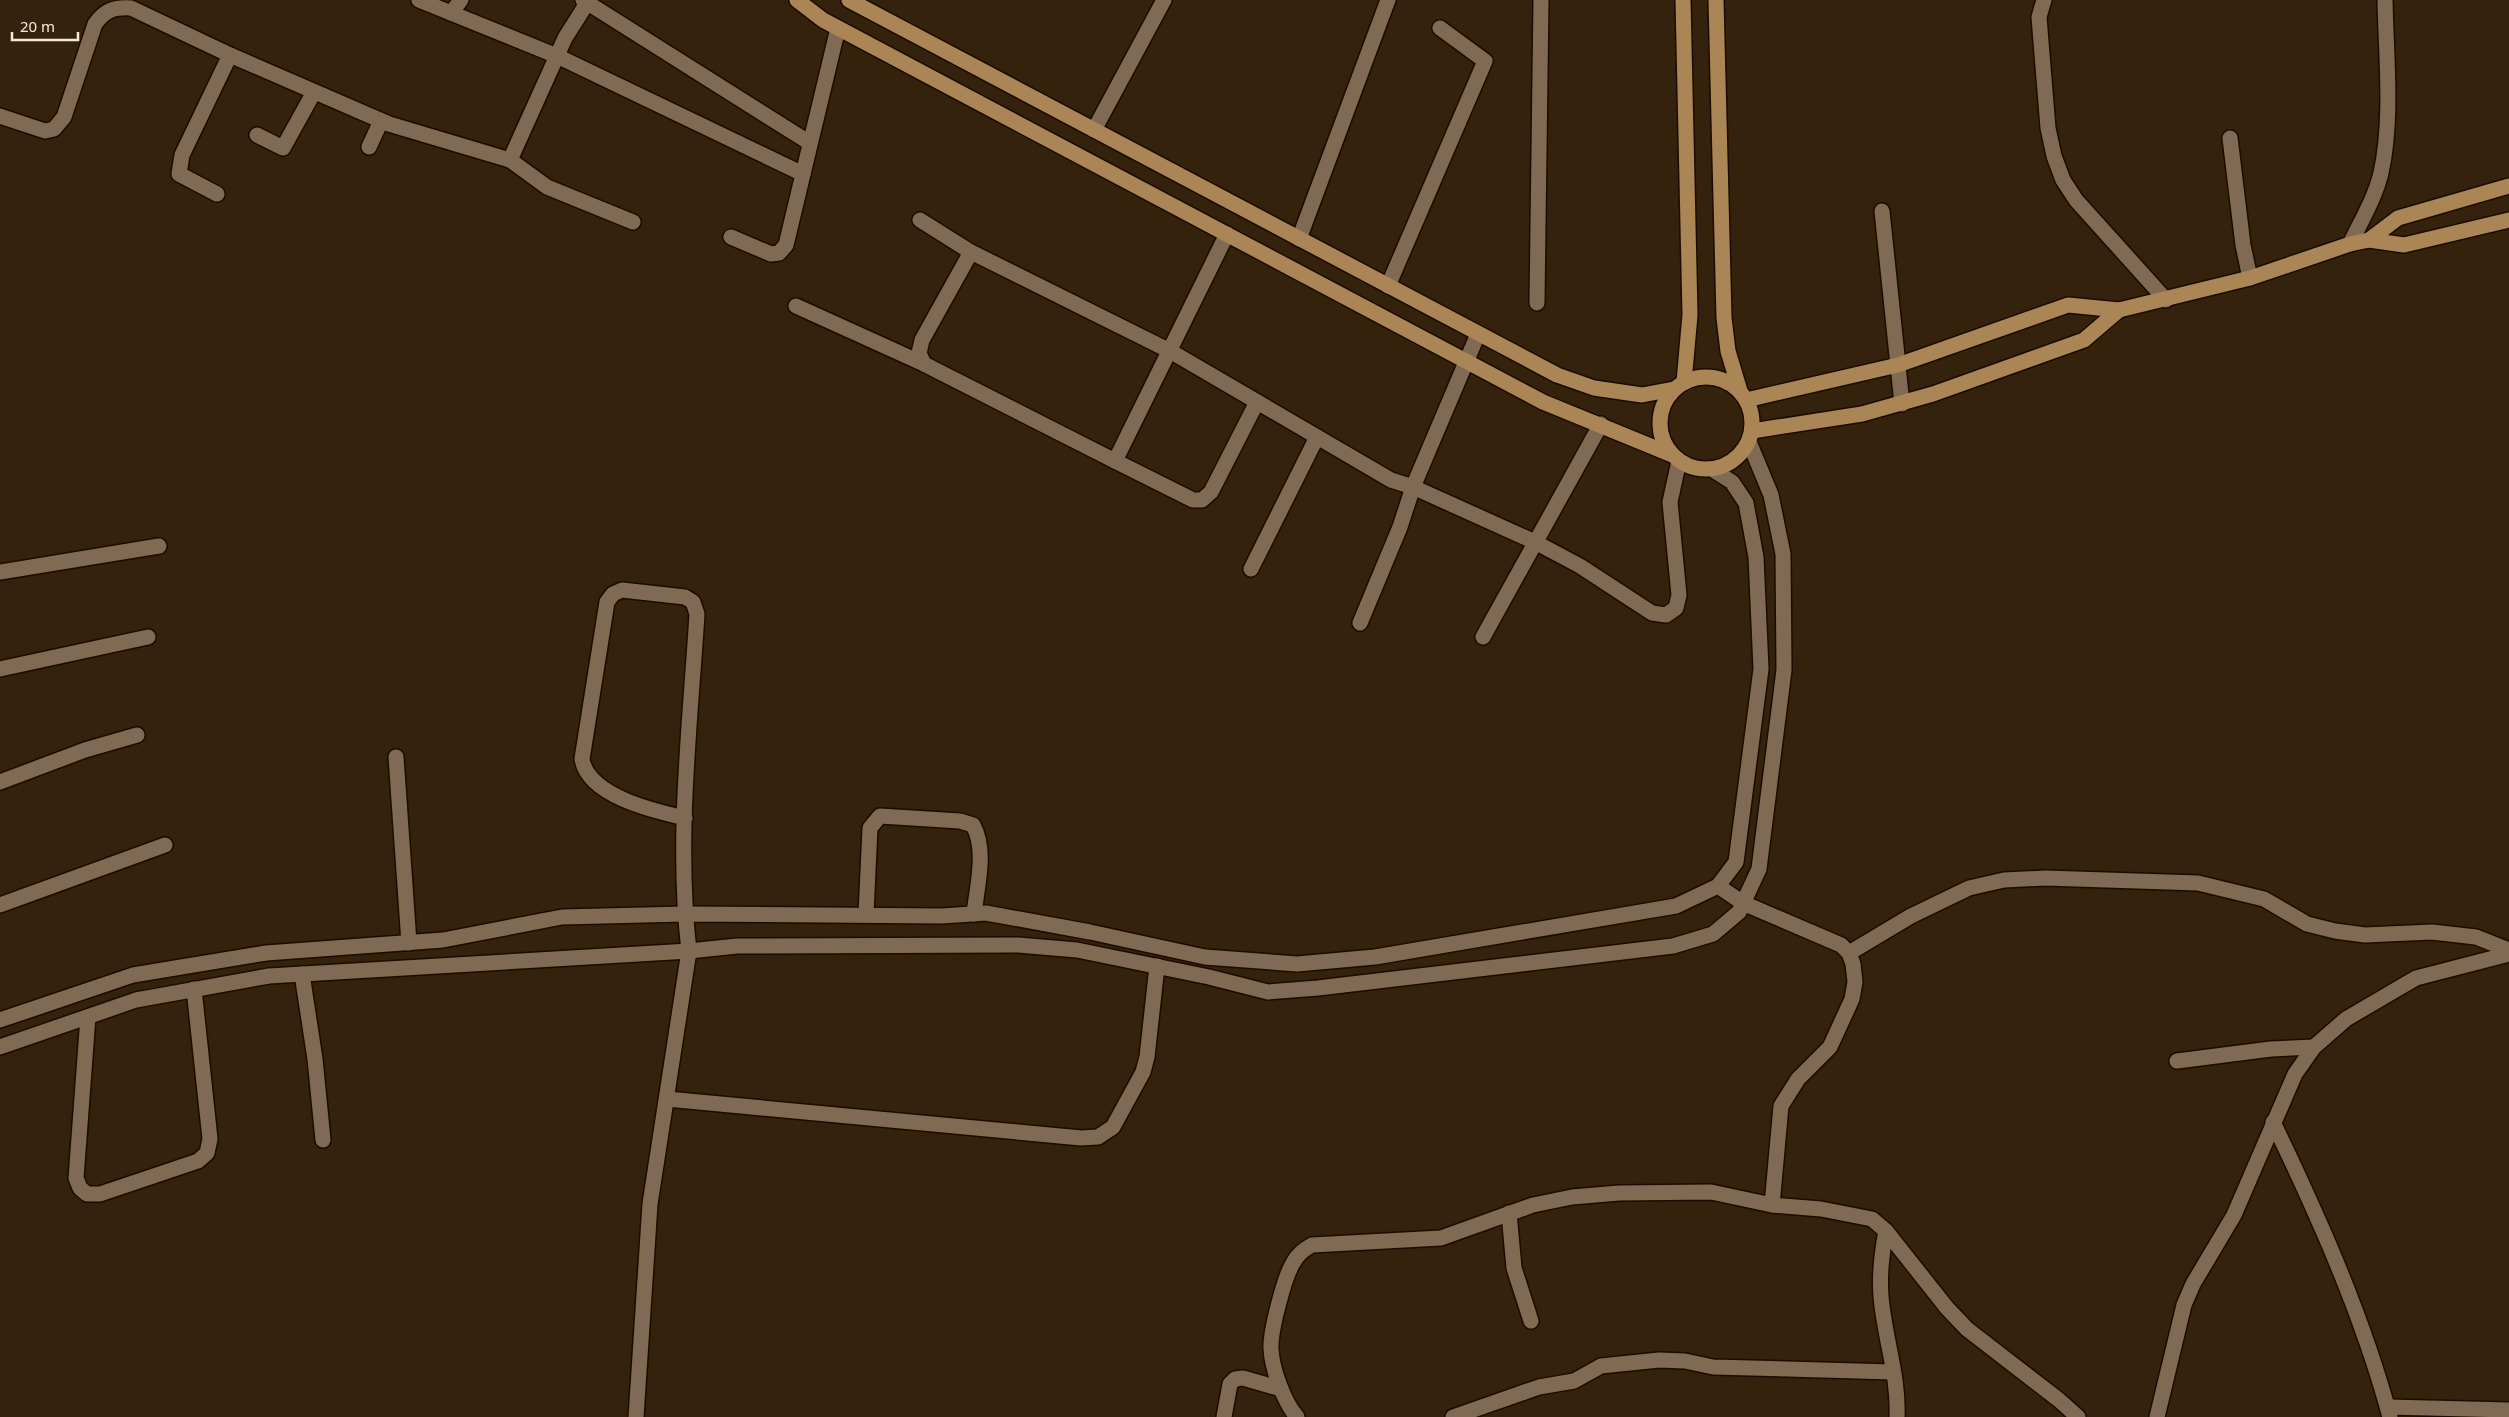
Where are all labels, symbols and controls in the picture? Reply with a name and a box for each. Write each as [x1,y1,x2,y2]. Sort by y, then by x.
scale bar [12,10,79,42]
text: 20 m [20,16,55,36]

